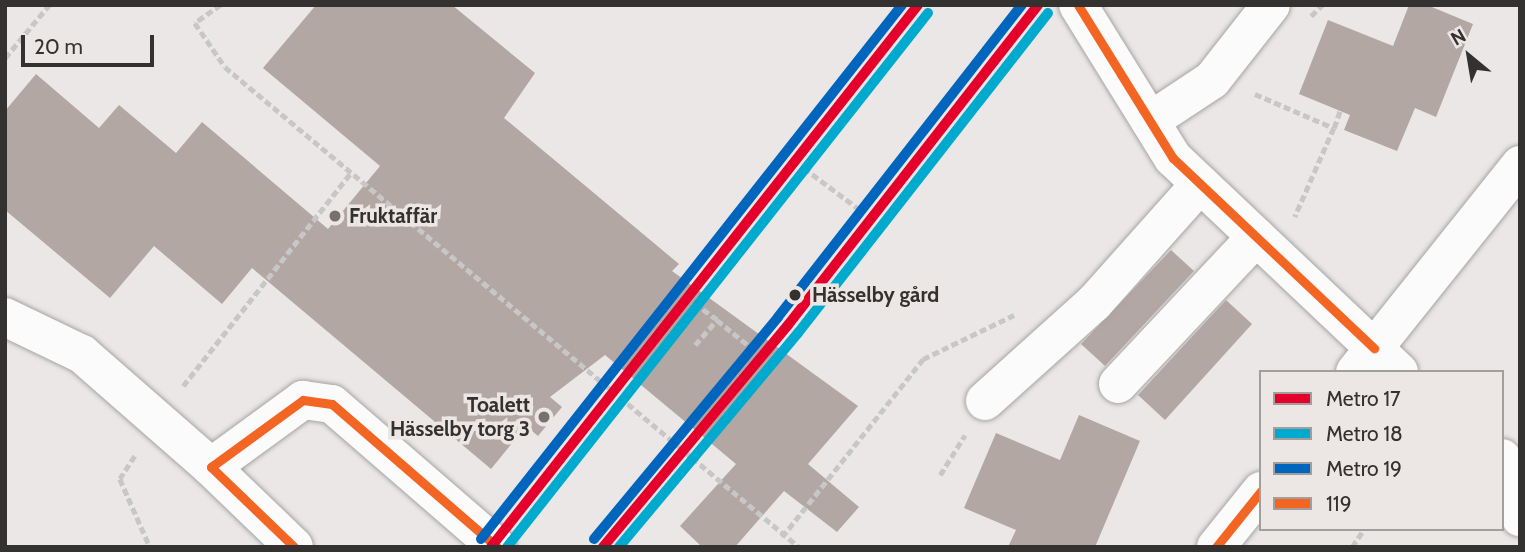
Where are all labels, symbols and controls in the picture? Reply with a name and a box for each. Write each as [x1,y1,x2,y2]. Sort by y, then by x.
scale bar [24,21,158,65]
north arrow [1434,21,1504,91]
text: N [1447,24,1470,51]
text: 20 m [34,34,83,59]
place label: Fruktaffär [349,203,437,229]
marker: Fruktaffär [327,208,343,224]
place label: Hässelby gård [812,282,939,308]
marker: Hässelby gård [784,284,806,306]
legend [1259,370,1504,531]
text: Metro 17 [1326,386,1401,411]
place label: Toalett Hässelby torg 3 [390,392,530,442]
marker: Toalett Hässelby torg 3 [536,409,552,425]
text: Metro 18 [1326,421,1403,446]
text: Metro 19 [1326,456,1402,481]
text: 119 [1326,491,1352,516]

